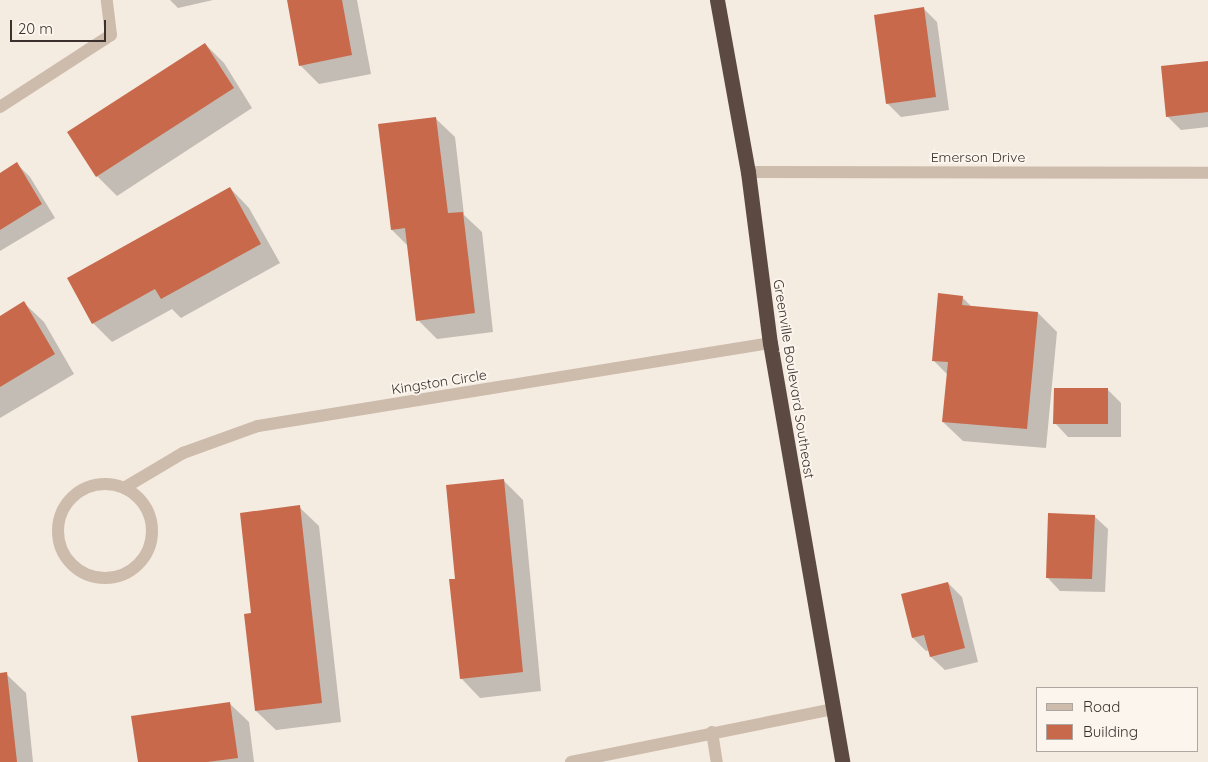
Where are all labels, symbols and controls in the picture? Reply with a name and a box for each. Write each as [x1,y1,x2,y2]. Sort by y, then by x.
scale bar [12,10,109,42]
text: 20 m [18,19,53,38]
street label: Emerson Drive [931,149,1025,165]
street label: Greenville Boulevard Southeast [770,278,818,480]
street label: Kingston Circle [390,366,488,398]
legend [1036,687,1198,752]
text: Road [1083,697,1120,716]
text: Building [1083,722,1138,741]

